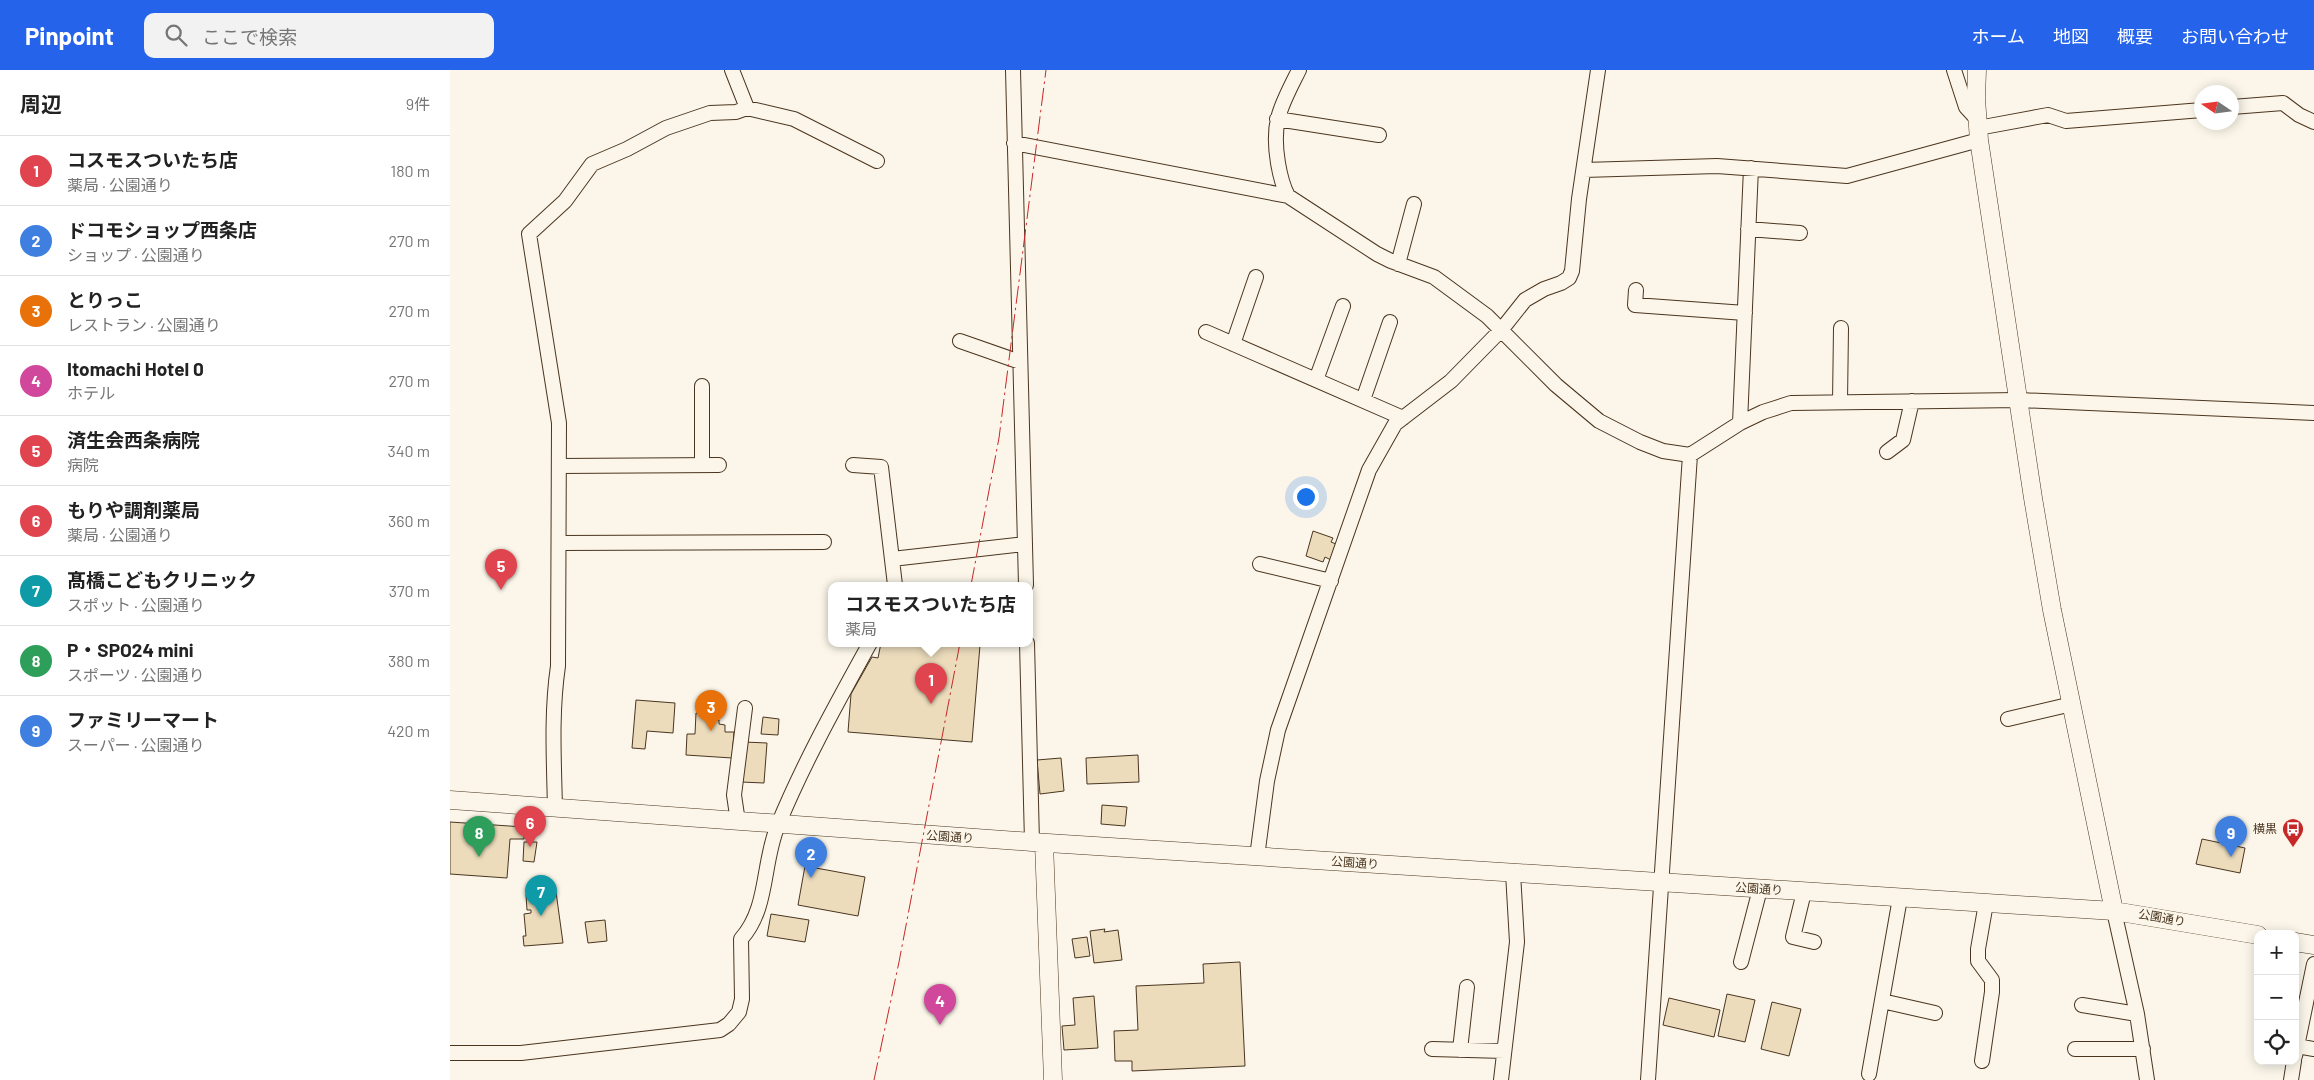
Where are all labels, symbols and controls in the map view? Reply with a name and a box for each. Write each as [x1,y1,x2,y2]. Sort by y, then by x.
search box [144,13,494,58]
text: Pinpoint [25,21,114,50]
icon: search [162,21,190,49]
text: ここで検索 [202,25,297,48]
text: ホーム [1972,25,2025,47]
text: 地図 [2053,25,2089,47]
text: 概要 [2117,25,2153,47]
text: お問い合わせ [2181,25,2289,47]
north arrow [2194,85,2239,130]
text: 周辺 [20,91,62,116]
text: 9件 [406,94,430,113]
text: コスモスついたち店 [67,148,238,171]
text: 1 [33,161,39,180]
text: 180 m [391,161,430,180]
text: 薬局 · 公園通り [67,175,173,194]
text: ドコモショップ西条店 [67,218,257,241]
text: 2 [32,231,40,250]
text: 270 m [388,231,430,250]
text: ショップ · 公園通り [67,245,205,264]
text: とりっこ [67,288,143,311]
text: 3 [32,301,40,320]
text: 270 m [388,301,430,320]
text: レストラン · 公園通り [67,315,221,334]
text: Itomachi Hotel 0 [67,357,204,380]
text: 4 [31,371,41,390]
text: 270 m [388,371,430,390]
text: ホテル [67,383,115,402]
text: 済生会西条病院 [67,428,200,451]
text: 5 [32,441,40,460]
text: 340 m [387,441,430,460]
text: 病院 [67,455,99,474]
your location [1293,484,1319,510]
text: もりや調剤薬局 [67,498,200,521]
text: 6 [32,511,40,530]
text: 360 m [388,511,430,530]
text: 薬局 · 公園通り [67,525,173,544]
pin: 5 [485,549,517,590]
text: 髙橋こどもクリニック [67,568,257,591]
text: 7 [32,581,40,600]
text: 370 m [389,581,430,600]
popup [828,582,1033,647]
text: コスモスついたち店 [845,592,1016,615]
text: スポット · 公園通り [67,595,205,614]
text: 薬局 [845,619,877,638]
text: P・SPO24 mini [67,638,194,661]
text: 8 [32,651,40,670]
text: 380 m [388,651,430,670]
pin: 1 [915,663,947,704]
text: スポーツ · 公園通り [67,665,204,684]
pin: 3 [695,690,727,731]
text: ファミリーマート [67,708,219,731]
text: 9 [32,721,40,740]
text: 420 m [387,721,430,740]
text: スーパー · 公園通り [67,735,205,754]
pin: 6 [514,806,546,847]
pin: 8 [463,816,495,857]
pin: 9 [2215,816,2247,857]
bus stop icon: 横黒 [2281,817,2305,848]
place label: 横黒 [2253,821,2277,835]
street label: 公園通り [926,827,975,845]
pin: 2 [795,837,827,878]
street label: 公園通り [1331,853,1380,871]
pin: 7 [525,875,557,916]
street label: 公園通り [1735,879,1784,897]
street label: 公園通り [2137,906,2187,928]
map controls [2254,930,2299,1065]
button: + [2254,930,2299,975]
button: − [2254,975,2299,1020]
pin: 4 [924,984,956,1025]
button: locate [2254,1020,2299,1065]

